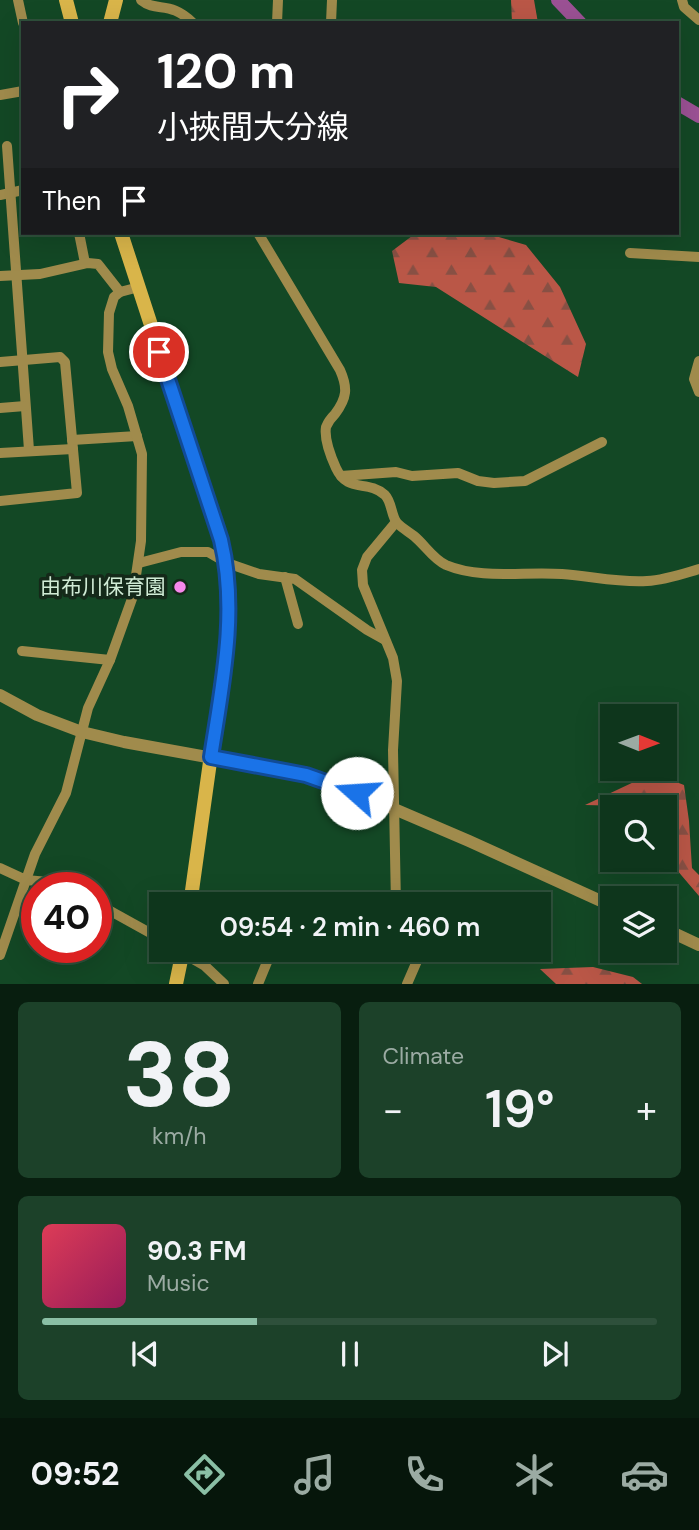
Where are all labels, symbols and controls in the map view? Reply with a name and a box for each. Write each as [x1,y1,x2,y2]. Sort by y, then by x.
text: 120 m [157,39,295,103]
icon: right [42,49,133,140]
text: 小挾間大分線 [157,106,349,148]
icon: arrive [115,182,153,220]
text: Then [42,184,101,218]
pin [129,322,189,382]
icon: arrive [140,333,178,371]
place label: 由布川保育園 [40,573,166,601]
marker: 由布川保育園 [172,579,188,595]
north arrow [600,704,677,780]
map controls [600,704,677,963]
position arrow [320,756,394,830]
button: search [600,795,677,872]
speed limit sign: 40 [21,872,112,963]
button: layers [600,886,677,963]
text: 09:54 · 2 min · 460 m [220,910,480,944]
text: 38 [123,1016,235,1134]
text: Climate [383,1041,464,1071]
text: 19° [485,1075,555,1143]
text: − [383,1085,403,1135]
text: + [636,1085,657,1135]
text: km/h [152,1121,206,1151]
text: 90.3 FM [147,1234,247,1268]
text: Music [147,1268,210,1298]
icon: previous [126,1335,164,1373]
icon: pause [331,1335,369,1373]
icon: next [536,1335,574,1373]
icon: directions [180,1450,229,1499]
icon: music [290,1450,339,1499]
icon: phone [400,1450,449,1499]
icon: climate [510,1450,559,1499]
icon: car [620,1450,669,1499]
text: 09:52 [30,1453,120,1495]

